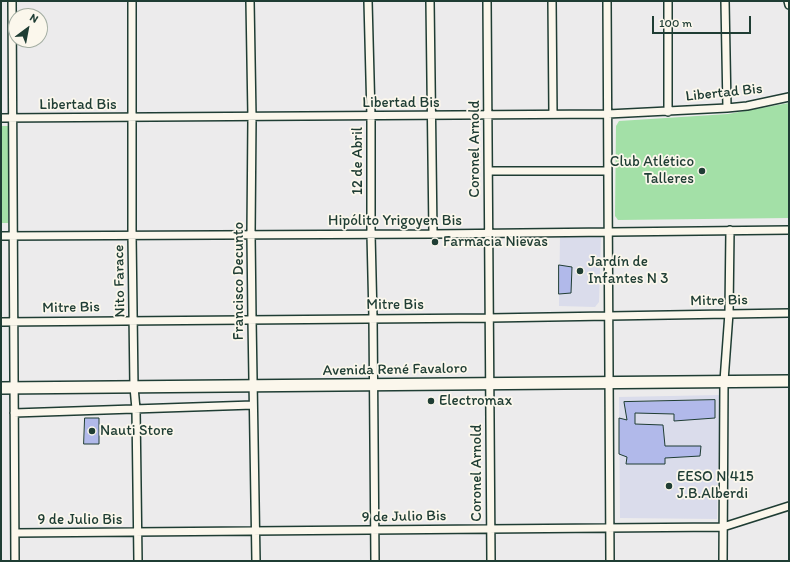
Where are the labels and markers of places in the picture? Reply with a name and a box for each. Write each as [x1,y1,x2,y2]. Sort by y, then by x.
place label: Club Atlético Talleres [610,153,694,188]
marker: Club Atlético Talleres [697,166,707,176]
place label: Farmacia Nievas [443,233,548,251]
marker: Farmacia Nievas [430,237,440,247]
place label: Jardín de Infantes N 3 [588,253,669,288]
marker: Jardín de Infantes N 3 [575,266,585,276]
place label: Electromax [439,392,512,410]
marker: Electromax [426,396,436,406]
place label: Nauti Store [100,422,173,440]
marker: Nauti Store [87,426,97,436]
place label: EESO N 415 J.B.Alberdi [677,468,754,503]
marker: EESO N 415 J.B.Alberdi [664,481,674,491]

